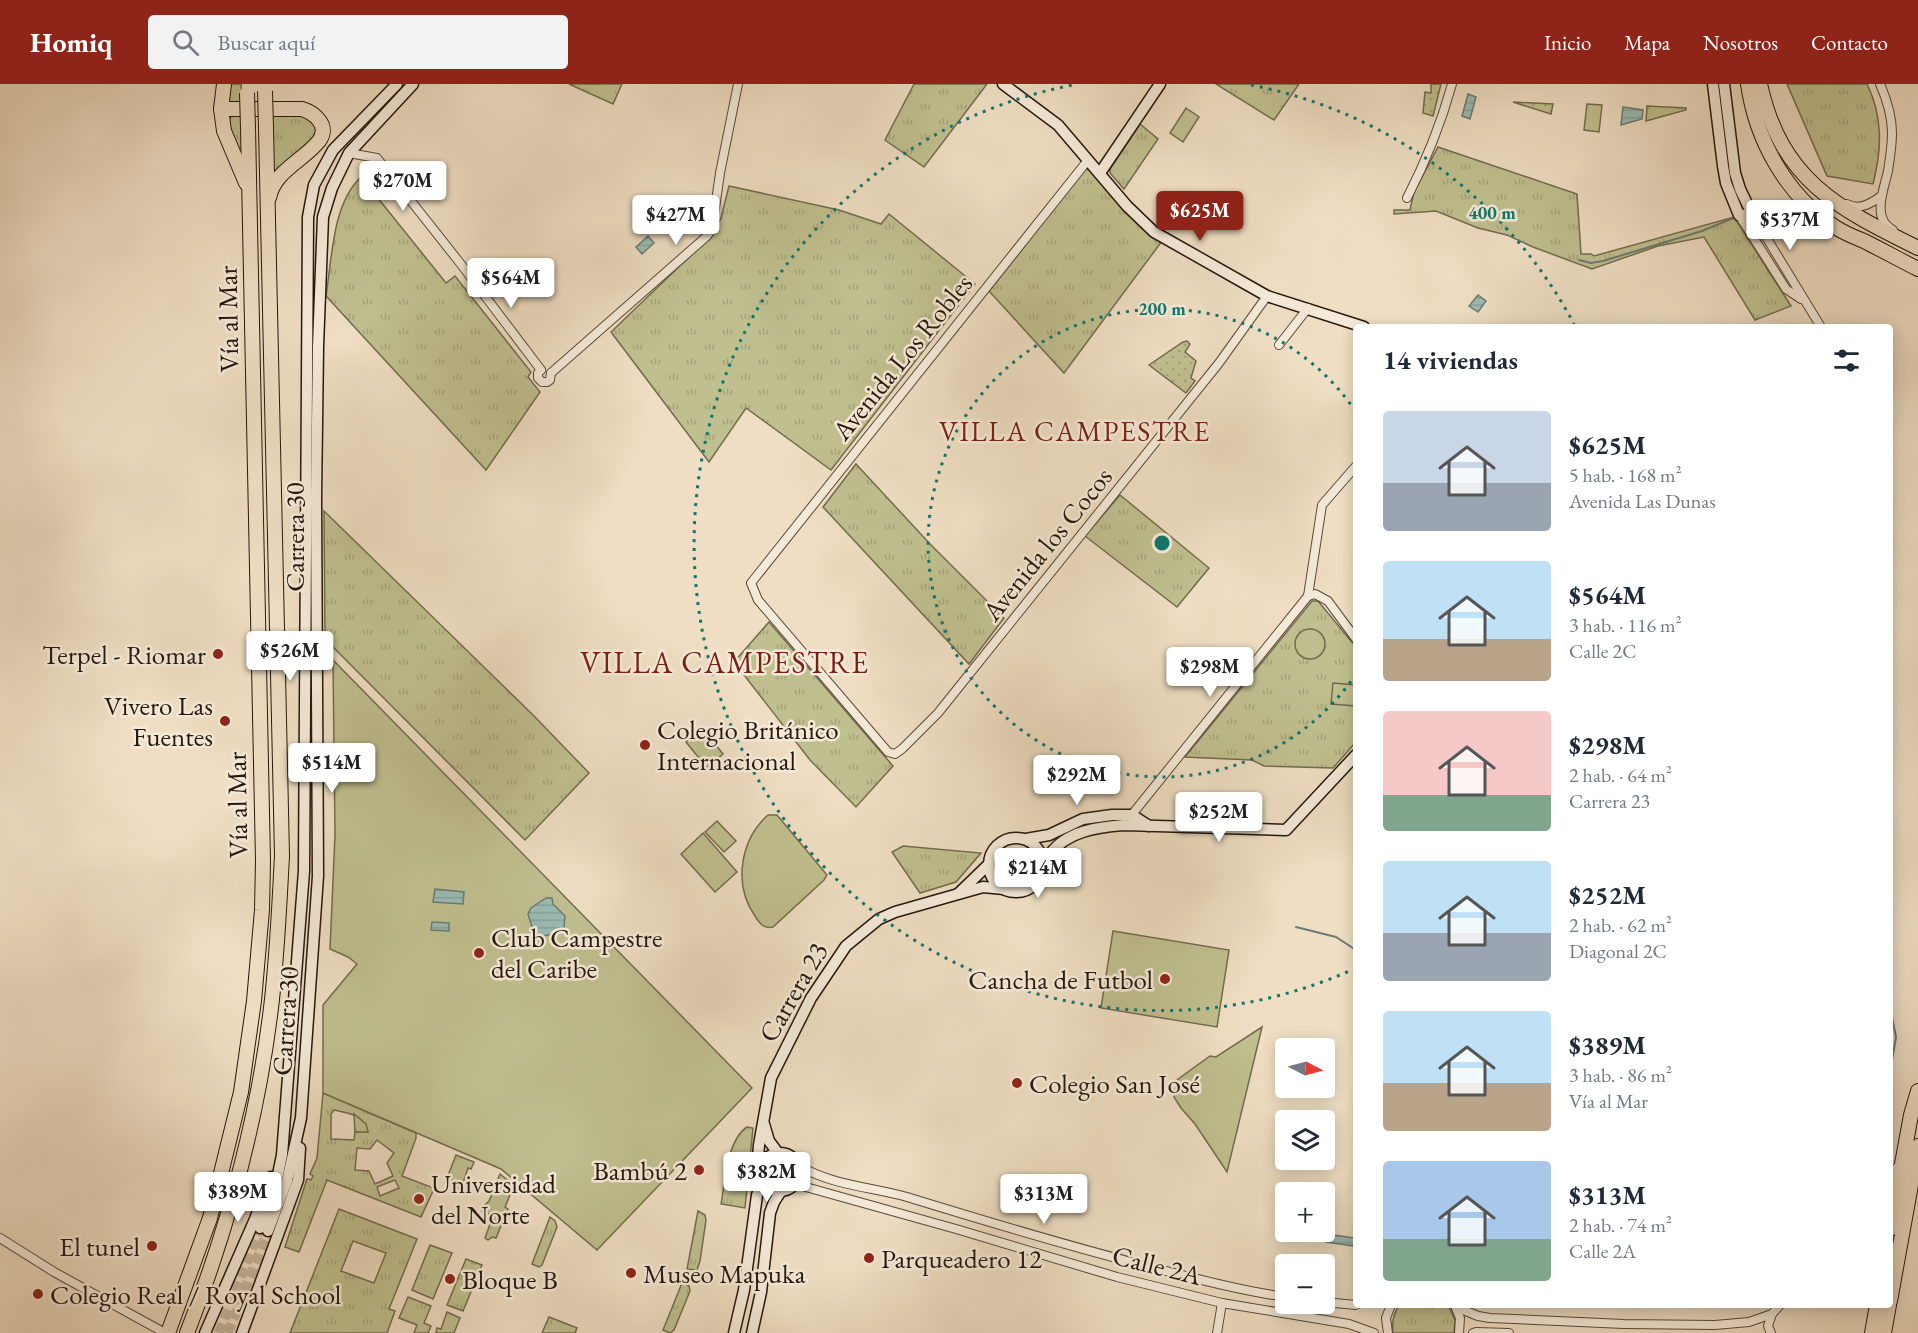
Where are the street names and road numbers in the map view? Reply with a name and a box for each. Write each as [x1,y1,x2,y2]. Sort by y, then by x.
street label: Vía al Mar [210,265,246,373]
street label: Avenida Los Robles [823,267,980,448]
street label: Avenida los Cocos [974,460,1120,629]
street label: Carrera 30 [277,482,312,592]
street label: Vía al Mar [219,751,255,859]
street label: Carrera 23 [750,936,836,1048]
street label: Carrera 30 [264,965,306,1077]
street label: Calle 2A [1109,1237,1205,1293]

